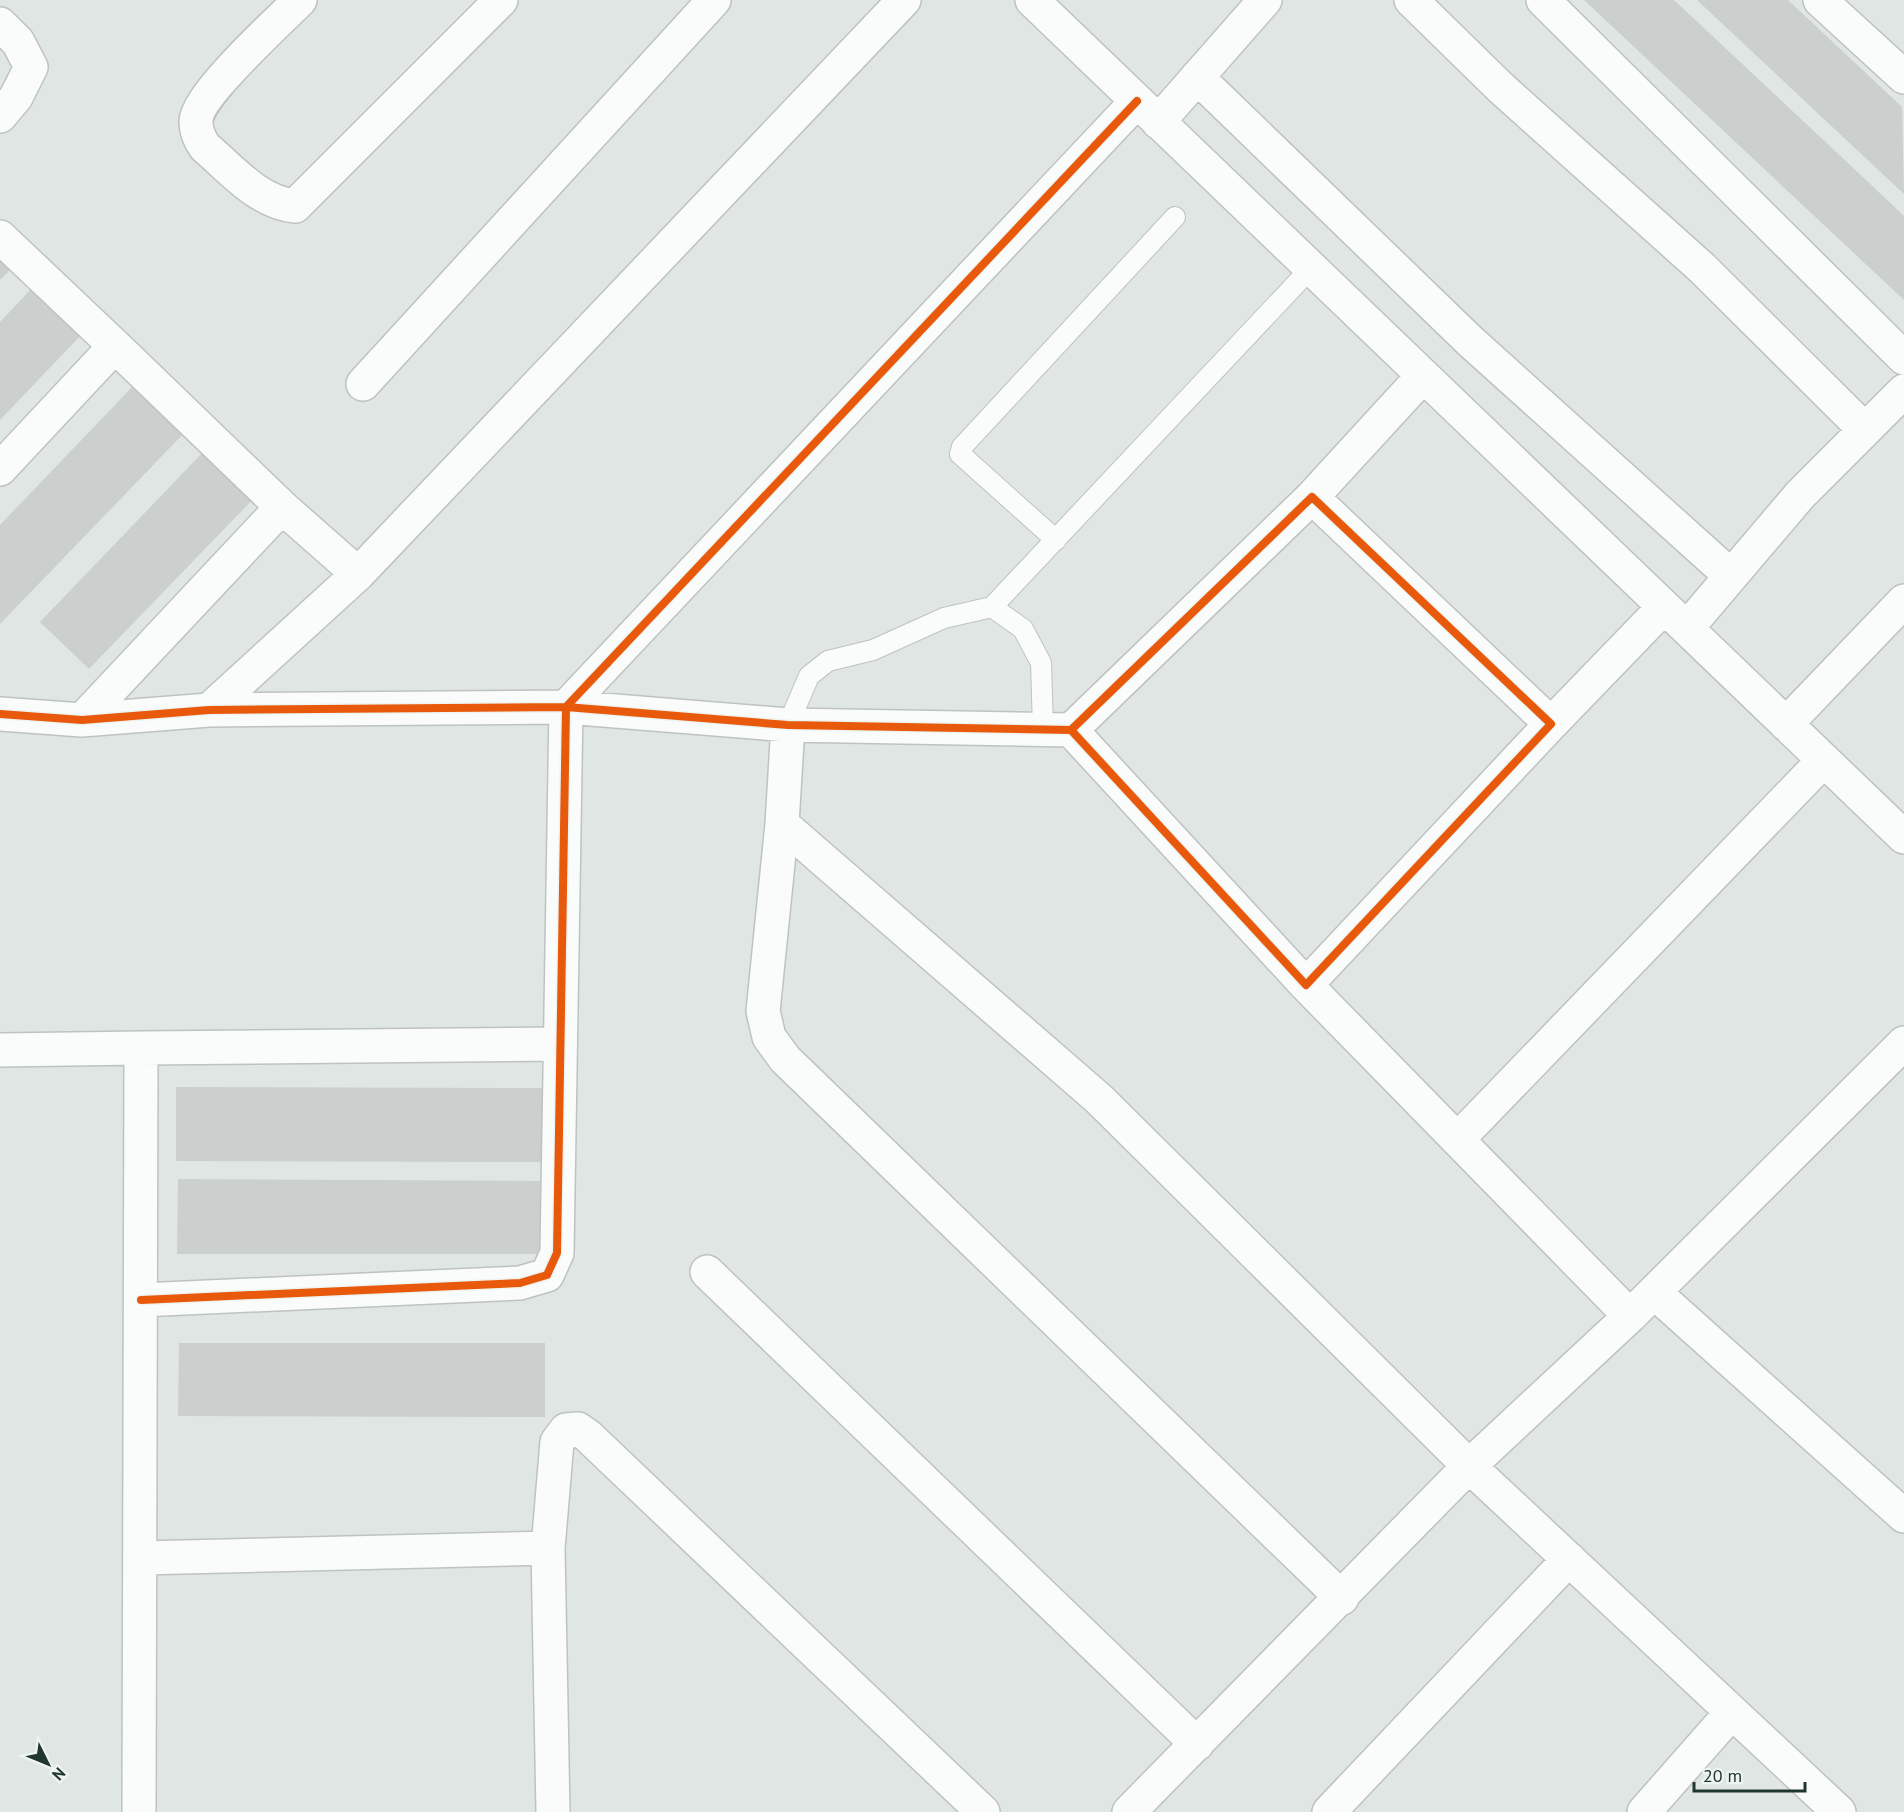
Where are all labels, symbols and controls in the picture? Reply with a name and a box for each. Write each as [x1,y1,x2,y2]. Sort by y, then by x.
north arrow [18,1734,78,1794]
scale bar [1694,1755,1805,1793]
text: N [48,1764,70,1785]
text: 20 m [1703,1764,1742,1787]

